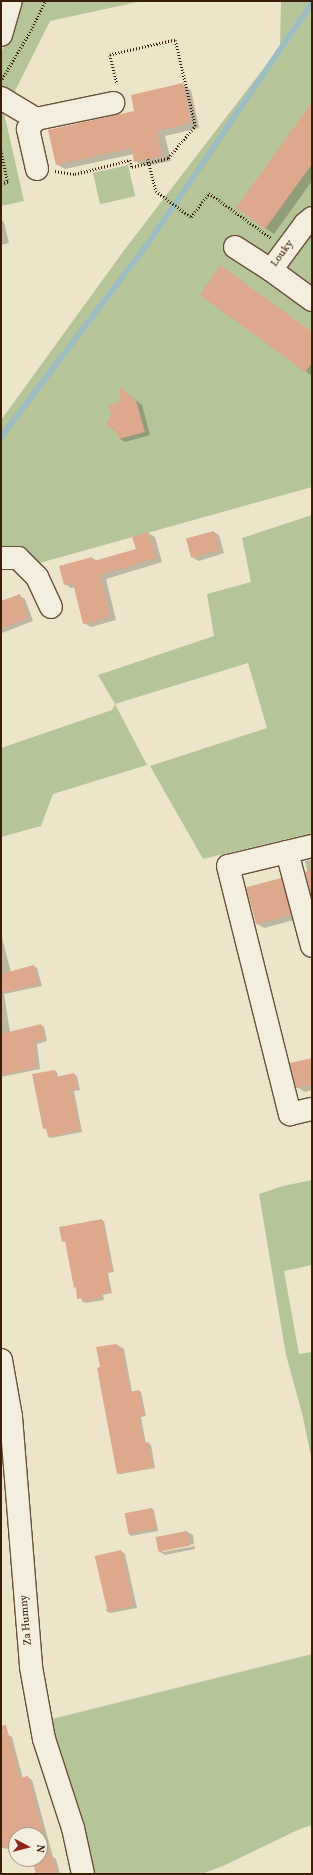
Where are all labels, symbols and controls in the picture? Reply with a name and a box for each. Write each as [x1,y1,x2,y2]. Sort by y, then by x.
street label: Louky [269,238,297,270]
street label: Za Humny [18,1594,36,1646]
north arrow [8,1827,48,1867]
text: N [31,1844,47,1853]

